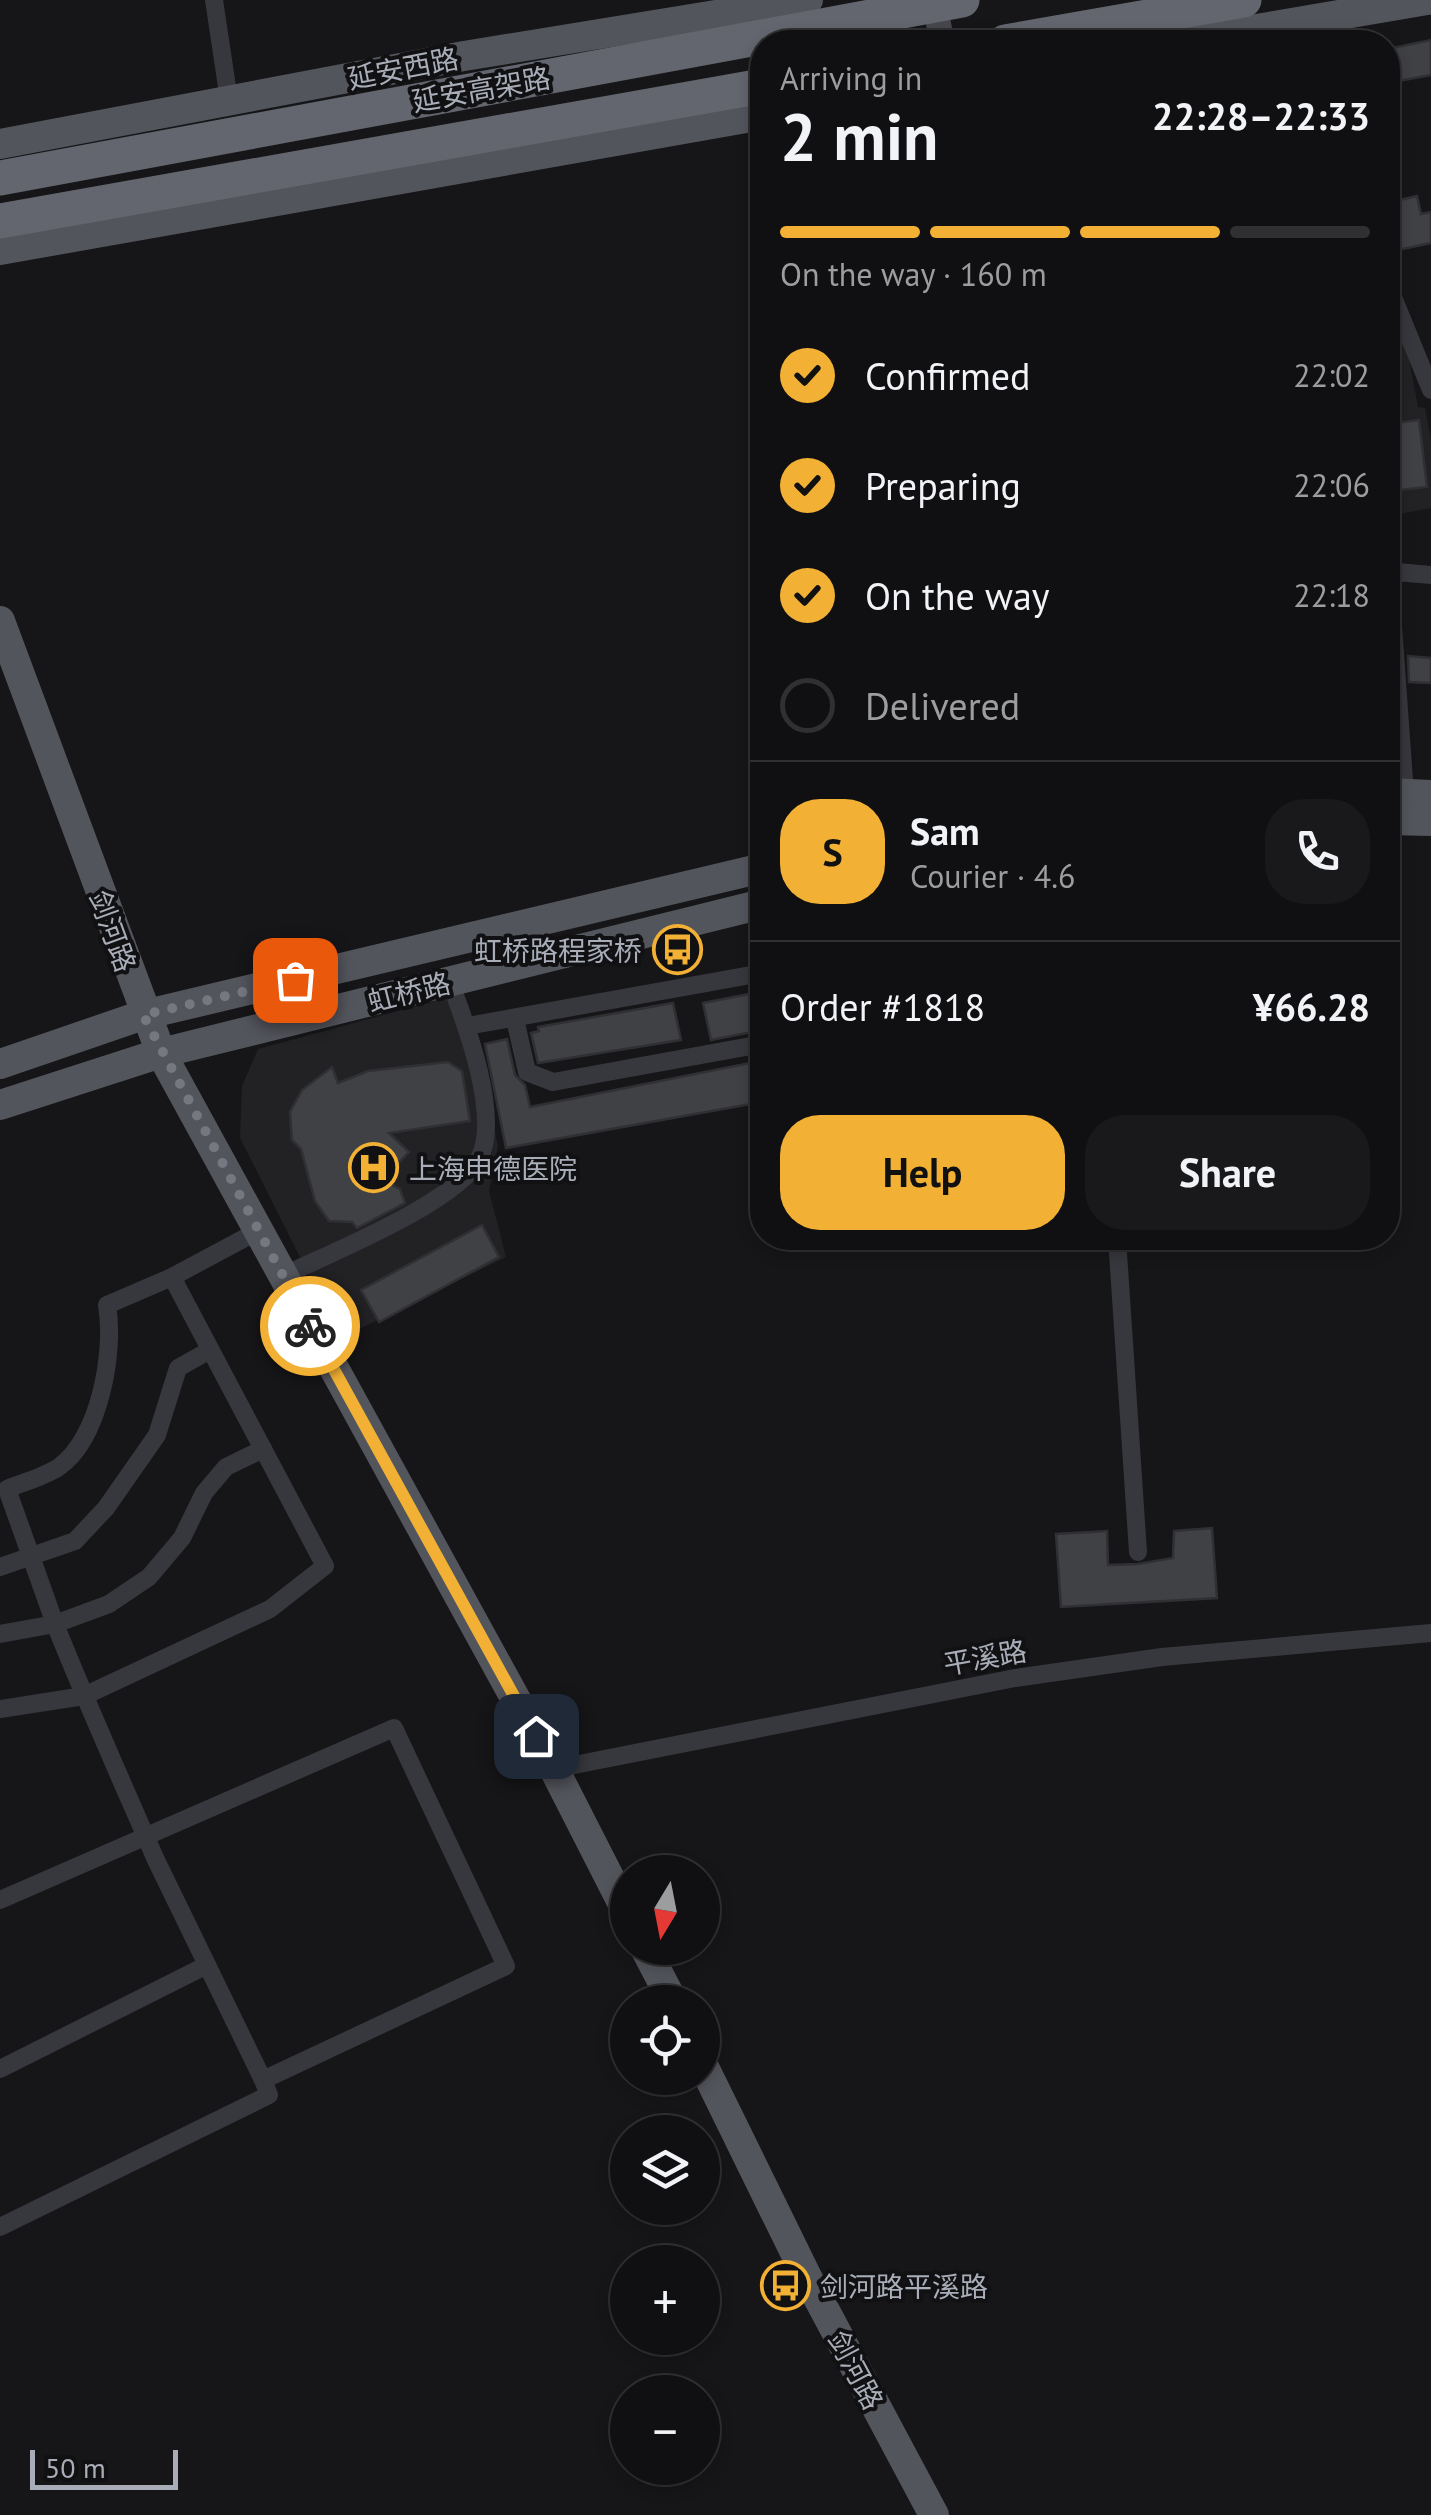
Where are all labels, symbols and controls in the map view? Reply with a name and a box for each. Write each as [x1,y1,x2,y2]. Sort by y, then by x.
street label: 延安西路 [344,39,462,97]
text: Arriving in [780,57,922,99]
street label: 延安高架路 [409,59,553,119]
text: 22:28–22:33 [1152,91,1370,140]
text: 2 min [780,94,939,178]
text: On the way · 160 m [780,253,1047,295]
icon: check [780,348,835,403]
text: Confirmed [865,351,1031,400]
text: 22:02 [1293,354,1370,396]
icon: check [780,458,835,513]
text: Preparing [865,461,1021,510]
text: 22:06 [1293,464,1370,506]
icon: check [780,568,835,623]
text: On the way [865,571,1050,620]
text: 22:18 [1293,574,1370,616]
text: Delivered [865,681,1020,730]
button: phone [1265,799,1370,904]
text: Sam [910,806,980,855]
text: S [822,827,843,876]
text: Courier · 4.6 [910,855,1076,897]
street label: 剑河路 [81,885,145,977]
bus stop icon: 虹桥路程家桥 [651,924,703,976]
place label: 虹桥路程家桥 [474,932,642,969]
pin [253,938,338,1023]
icon: bag [268,953,323,1008]
street label: 虹桥路 [364,964,454,1020]
text: Order #1818 [780,982,985,1031]
text: ¥66.28 [1253,982,1370,1031]
button: Help [780,1115,1065,1230]
button: Share [1085,1115,1370,1230]
hospital icon: 上海申德医院 [348,1142,400,1194]
place label: 上海申德医院 [409,1150,577,1187]
courier [260,1276,360,1376]
icon: bike [283,1299,338,1354]
street label: 平溪路 [940,1631,1030,1683]
pin [494,1694,579,1779]
icon: home [509,1709,564,1764]
north arrow [610,1855,720,1965]
map controls [610,1855,720,2485]
button: locate [610,1985,720,2095]
button: layers [610,2115,720,2225]
button: + [610,2245,720,2355]
bus stop icon: 剑河路平溪路 [759,2260,811,2312]
place label: 剑河路平溪路 [820,2268,988,2305]
street label: 剑河路 [820,2324,892,2416]
button: − [610,2375,720,2485]
scale bar [30,2445,178,2490]
text: 50 m [45,2449,106,2486]

